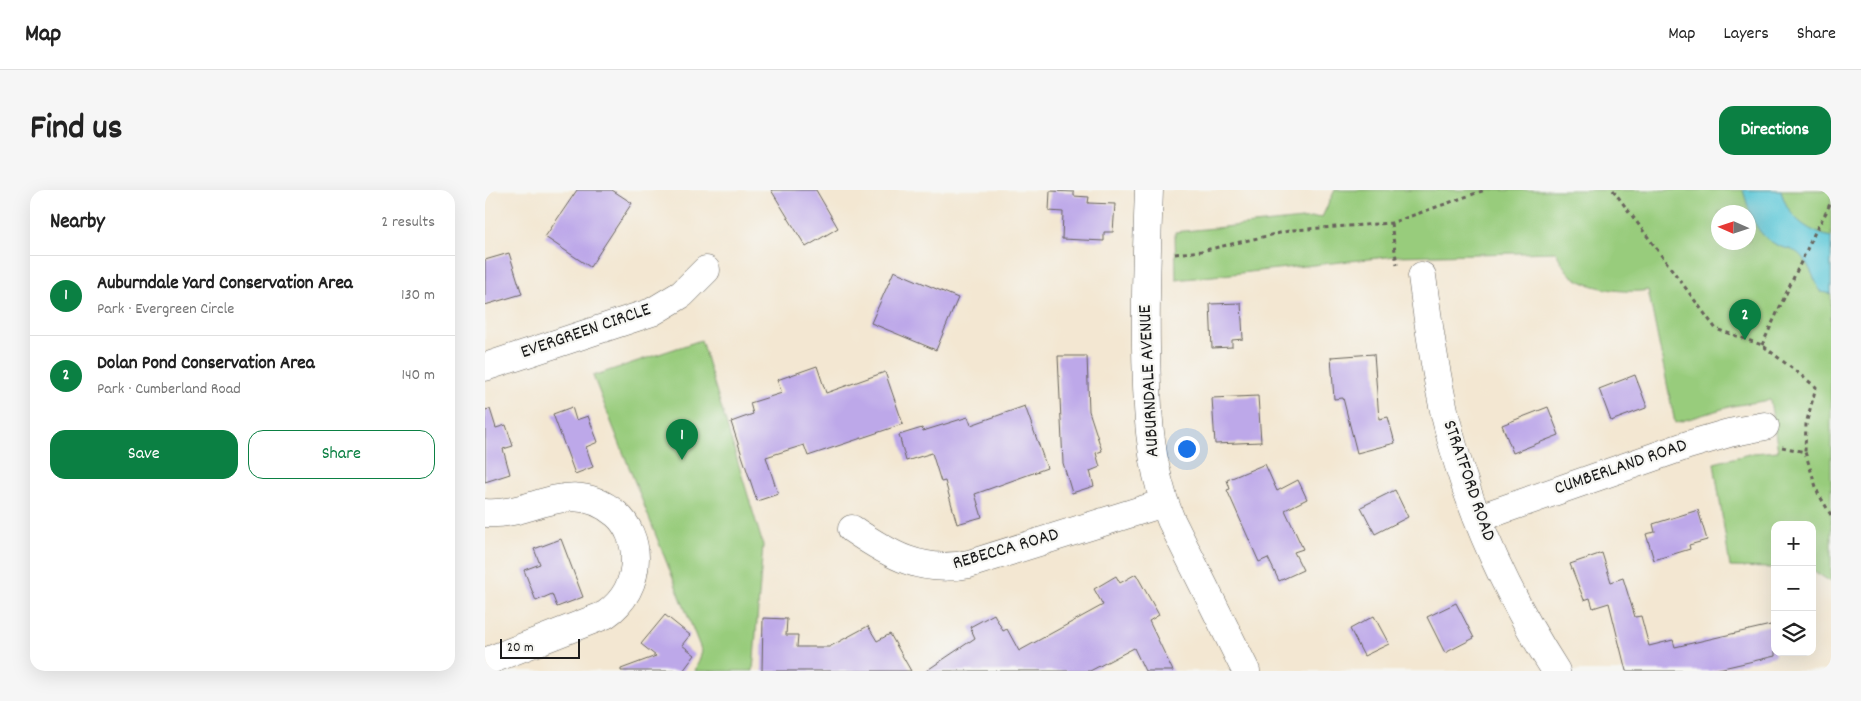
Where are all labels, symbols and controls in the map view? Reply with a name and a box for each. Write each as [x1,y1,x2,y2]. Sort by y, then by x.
text: Map [25,18,61,52]
text: Map [1668,22,1695,47]
text: Layers [1723,22,1769,47]
text: Share [1797,22,1836,47]
text: Find us [30,105,122,155]
button: Directions [1719,106,1831,155]
north arrow [1711,205,1756,250]
text: Nearby [50,208,105,238]
text: 2 results [381,211,435,234]
text: Auburndale Yard Conservation Area [97,271,353,298]
text: 1 [64,284,68,307]
text: 130 m [401,284,435,307]
street label: EVERGREEN CIRCLE [517,297,655,367]
text: Park · Evergreen Circle [97,298,234,321]
pin: 2 [1729,299,1761,340]
street label: AUBURNDALE AVENUE [1133,304,1167,458]
text: Dolan Pond Conservation Area [97,351,315,378]
text: 2 [63,364,70,387]
text: 140 m [401,364,435,387]
text: Park · Cumberland Road [97,378,241,401]
street label: STRATFORD ROAD [1435,417,1501,545]
pin: 1 [666,419,698,460]
button: Save [50,430,238,479]
button: Share [248,430,435,479]
street label: CUMBERLAND ROAD [1551,433,1691,503]
your location [1174,436,1200,462]
map controls [1771,521,1816,656]
button: + [1771,521,1816,566]
street label: REBECCA ROAD [950,522,1062,578]
button: − [1771,566,1816,611]
button: layers [1771,611,1816,656]
scale bar [500,636,580,659]
text: 20 m [507,638,534,658]

